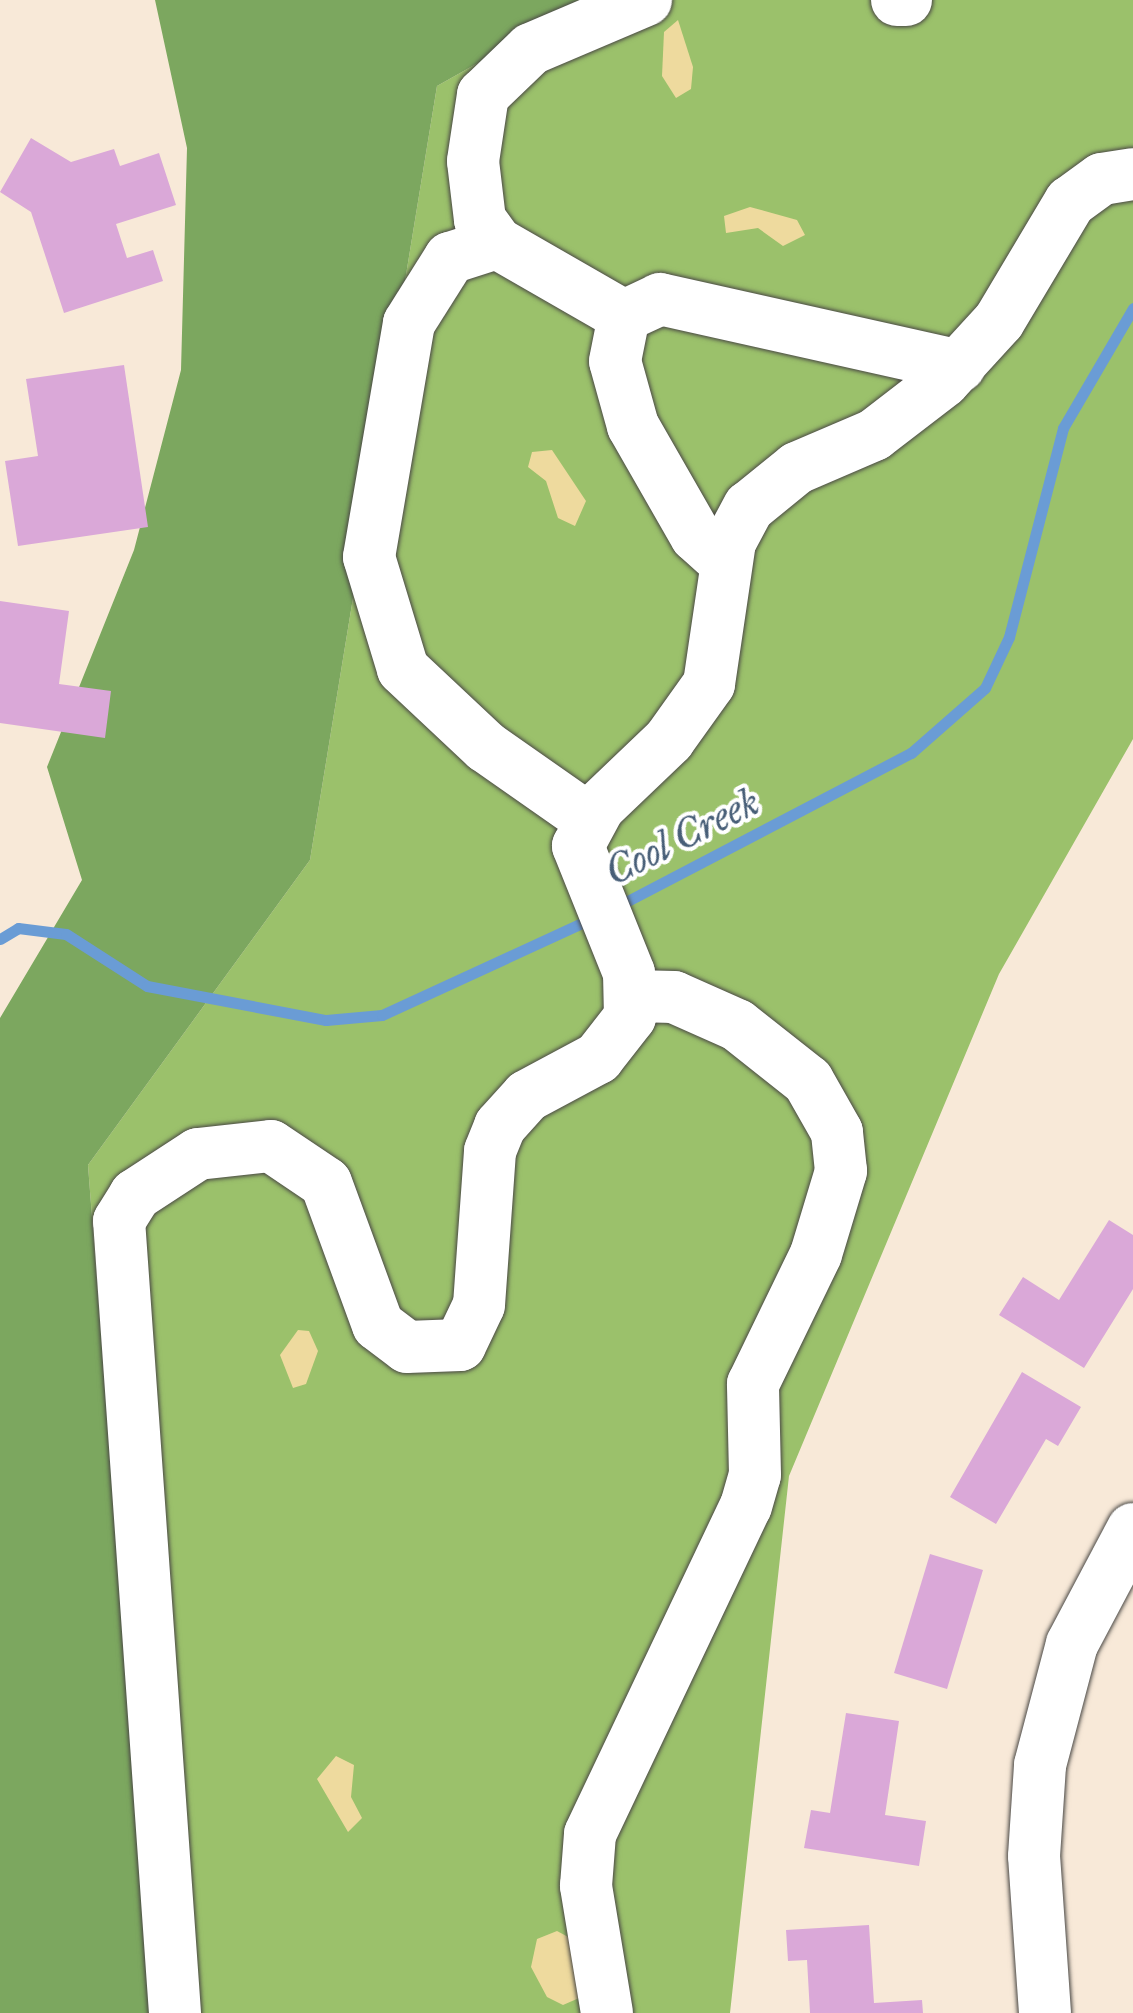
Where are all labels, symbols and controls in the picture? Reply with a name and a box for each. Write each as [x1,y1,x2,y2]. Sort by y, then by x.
water label: Cool Creek [597,778,767,896]

